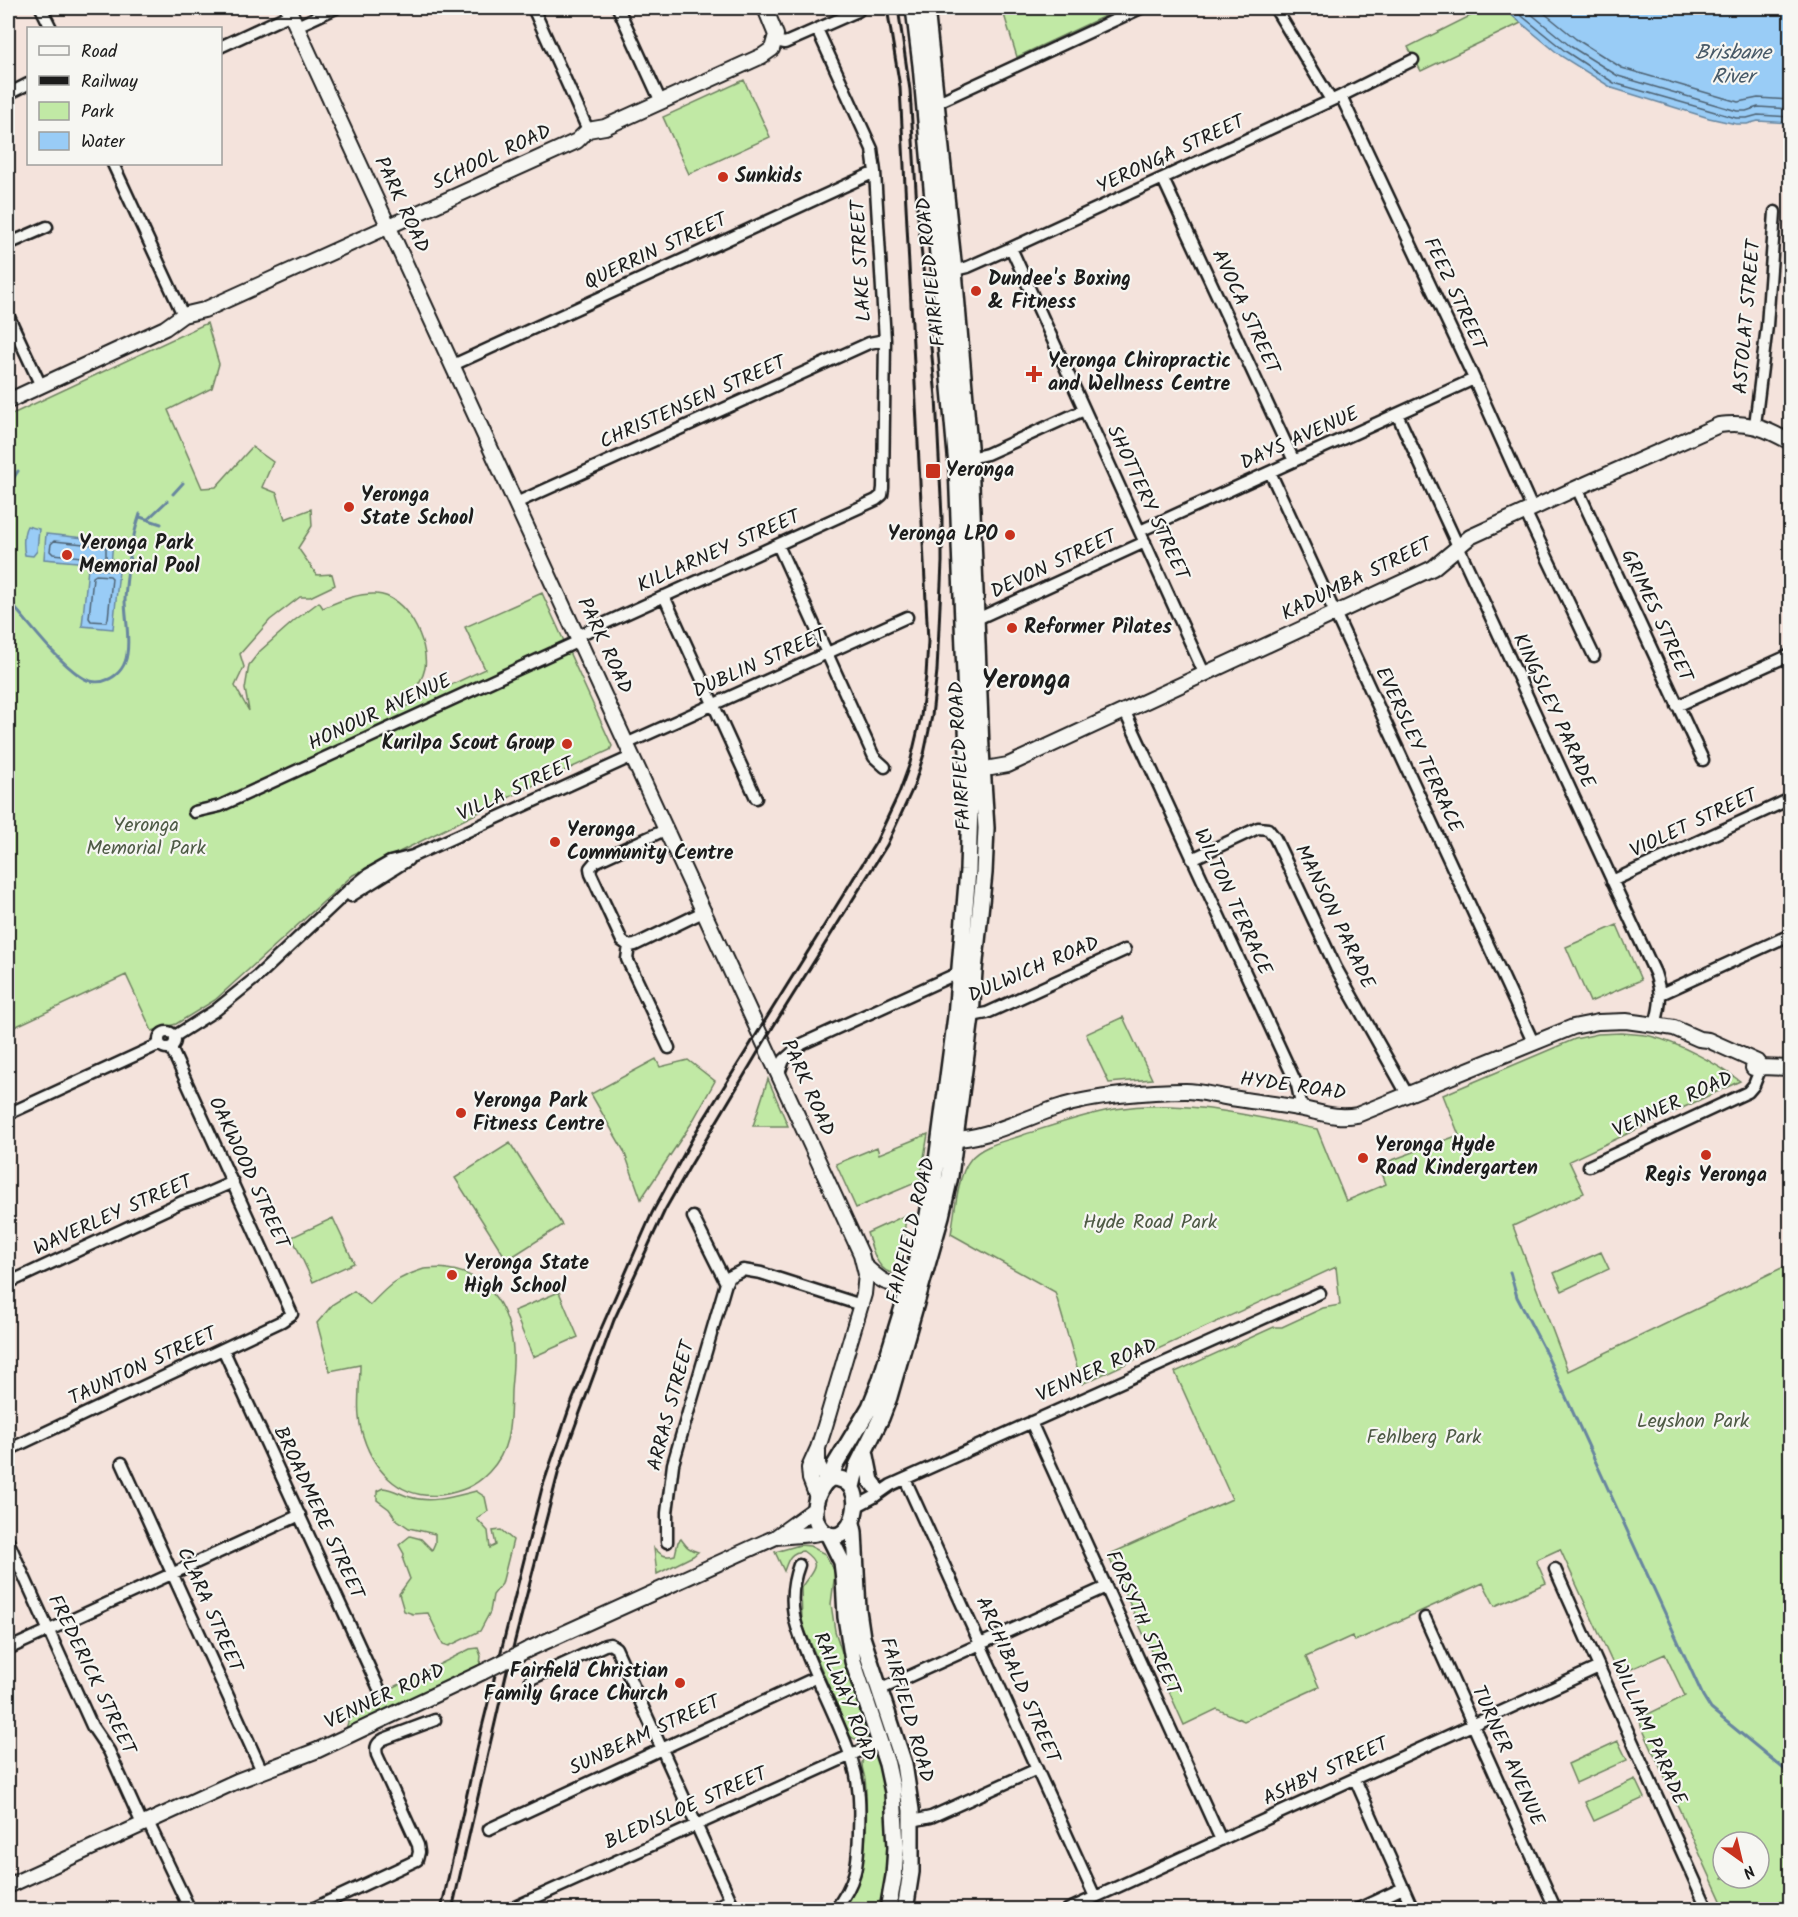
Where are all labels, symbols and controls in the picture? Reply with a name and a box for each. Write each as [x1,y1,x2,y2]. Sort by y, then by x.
legend [27,27,222,165]
water label: Brisbane River [1695,37,1773,94]
text: Road [81,38,118,67]
text: Railway [81,68,138,97]
text: Park [81,98,114,127]
street label: YERONGA STREET [1092,106,1252,203]
street label: SCHOOL ROAD [427,116,557,200]
text: Water [81,128,126,157]
street label: PARK ROAD [365,151,437,259]
place label: Sunkids [735,161,803,193]
marker: Sunkids [716,170,730,184]
street label: FAIRFIELD ROAD [908,196,956,348]
street label: LAKE STREET [843,197,881,323]
street label: QUERRIN STREET [579,204,735,299]
street label: FEEZ STREET [1414,232,1495,358]
street label: ASTOLAT STREET [1725,236,1771,395]
street label: AVOCA STREET [1202,244,1289,382]
place label: Dundee's Boxing & Fitness [988,264,1131,319]
marker: Dundee's Boxing & Fitness [969,284,983,298]
place label: Yeronga Chiropractic and Wellness Centre [1048,346,1231,401]
street label: CHRISTENSEN STREET [595,347,793,458]
marker: Yeronga Chiropractic and Wellness Centre [1025,365,1043,383]
street label: DAYS AVENUE [1236,398,1366,479]
street label: SHOTTERY STREET [1097,420,1198,588]
place label: Yeronga [946,455,1014,487]
marker: Yeronga [924,462,942,480]
place label: Yeronga State School [361,480,474,535]
marker: Yeronga State School [342,500,356,514]
street label: KILLARNEY STREET [632,501,808,602]
place label: Yeronga LPO [888,519,999,551]
street label: DEVON STREET [986,521,1125,608]
place label: Yeronga Park Memorial Pool [79,528,200,583]
marker: Yeronga LPO [1003,528,1017,542]
street label: KADUMBA STREET [1276,529,1440,630]
street label: GRIMES STREET [1611,544,1702,690]
marker: Yeronga Park Memorial Pool [60,548,74,562]
street label: PARK ROAD [568,592,640,700]
place label: Reformer Pilates [1024,612,1172,644]
street label: DUBLIN STREET [688,619,834,708]
marker: Reformer Pilates [1005,621,1019,635]
street label: KINGSLEY PARADE [1503,628,1604,795]
district label: Yeronga [982,660,1070,702]
street label: EVERSLEY TERRACE [1365,662,1471,840]
street label: HONOUR AVENUE [303,665,458,760]
street label: FAIRFIELD ROAD [941,680,981,832]
place label: Kurilpa Scout Group [382,728,555,760]
marker: Kurilpa Scout Group [560,737,574,751]
street label: VILLA STREET [452,748,582,831]
street label: VIOLET STREET [1625,779,1765,868]
park label: Yeronga Memorial Park [86,810,206,865]
place label: Yeronga Community Centre [567,815,734,870]
street label: WILTON TERRACE [1184,823,1281,982]
marker: Yeronga Community Centre [548,835,562,849]
street label: MANSON PARADE [1285,839,1383,996]
street label: DULWICH ROAD [963,928,1105,1012]
street label: PARK ROAD [771,1034,843,1142]
street label: VENNER ROAD [1607,1063,1739,1147]
street label: HYDE ROAD [1238,1064,1348,1110]
place label: Yeronga Park Fitness Centre [473,1086,605,1141]
street label: OAKWOOD STREET [199,1092,298,1256]
marker: Yeronga Park Fitness Centre [454,1106,468,1120]
place label: Yeronga Hyde Road Kindergarten [1375,1130,1538,1185]
marker: Regis Yeronga [1699,1148,1713,1162]
marker: Yeronga Hyde Road Kindergarten [1356,1151,1370,1165]
street label: FAIRFIELD ROAD [878,1154,946,1307]
place label: Regis Yeronga [1645,1160,1767,1192]
street label: WAVERLEY STREET [28,1166,200,1265]
park label: Hyde Road Park [1083,1207,1218,1239]
place label: Yeronga State High School [464,1248,589,1303]
marker: Yeronga State High School [445,1268,459,1282]
street label: TAUNTON STREET [64,1318,224,1415]
street label: VENNER ROAD [1031,1330,1163,1412]
street label: ARRAS STREET [639,1335,705,1475]
park label: Leyshon Park [1637,1406,1750,1438]
street label: BROADMERE STREET [264,1421,373,1607]
park label: Fehlberg Park [1367,1422,1482,1454]
street label: CLARA STREET [167,1542,252,1680]
street label: FORSYTH STREET [1096,1545,1189,1703]
street label: FREDERICK STREET [38,1589,145,1763]
street label: ARCHIBALD STREET [966,1592,1069,1770]
street label: RAILWAY ROAD [803,1627,885,1767]
street label: FAIRFIELD ROAD [870,1634,942,1786]
street label: WILLIAM PARADE [1601,1654,1695,1812]
street label: VENNER ROAD [319,1655,451,1739]
place label: Fairfield Christian Family Grace Church [484,1656,668,1711]
marker: Fairfield Christian Family Grace Church [673,1676,687,1690]
street label: TURNER AVENUE [1462,1681,1553,1833]
street label: SUNBEAM STREET [564,1686,728,1785]
street label: ASHBY STREET [1258,1728,1396,1815]
street label: BLEDISLOE STREET [600,1758,775,1859]
north arrow [1711,1830,1771,1890]
text: N [1737,1858,1760,1884]

